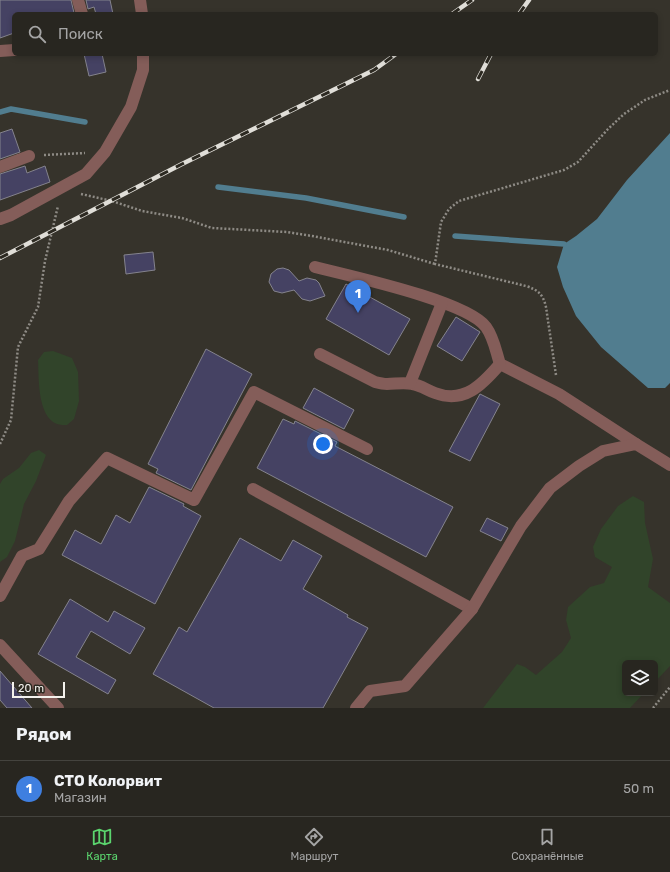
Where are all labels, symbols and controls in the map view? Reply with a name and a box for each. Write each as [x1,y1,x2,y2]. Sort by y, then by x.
search box [12,12,658,56]
icon: search [26,23,48,45]
text: Поиск [58,25,103,43]
pin: 1 [345,280,371,313]
your location [313,434,333,454]
map controls [622,660,658,696]
button: layers [622,660,658,696]
scale bar [12,680,65,699]
text: 20 m [18,682,44,695]
text: Рядом [16,724,72,744]
text: СТО Колорвит [54,772,162,790]
text: 1 [26,781,32,796]
text: 50 m [623,781,654,796]
text: Магазин [54,790,107,805]
tab: Карта [86,826,118,863]
tab: Маршрут [290,826,338,863]
tab: Сохранённые [511,826,584,863]

